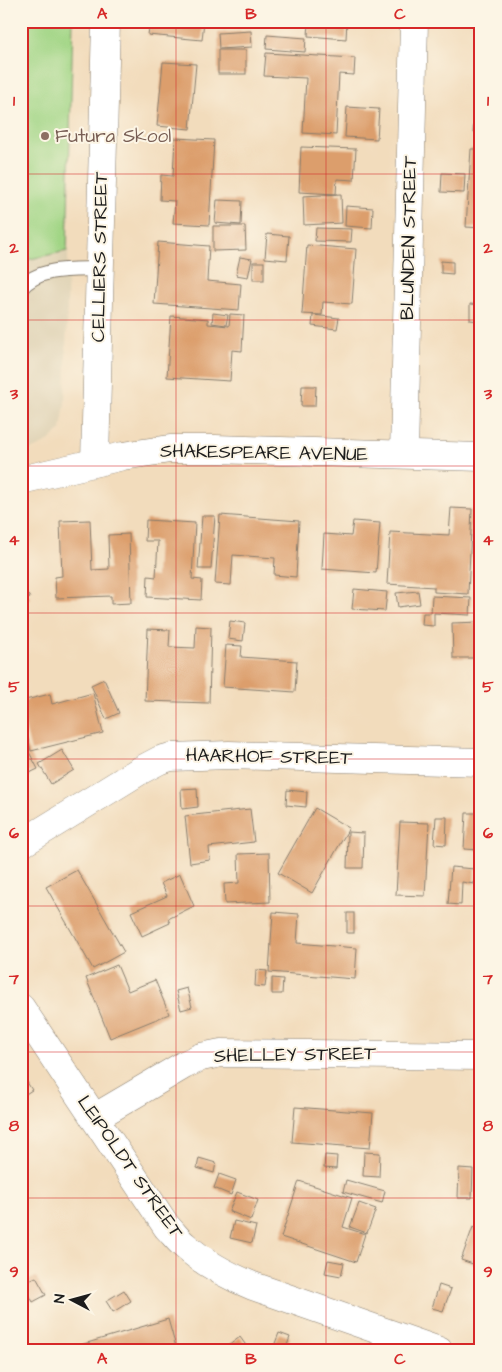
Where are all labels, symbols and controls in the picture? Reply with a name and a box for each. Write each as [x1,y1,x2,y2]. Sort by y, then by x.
text: A [97,3,108,25]
text: B [245,3,257,25]
text: C [394,3,406,25]
text: 1 [13,90,16,112]
text: 1 [487,90,490,112]
place label: Futura Skool [55,123,171,150]
marker: Futura Skool [39,130,51,142]
street label: BLUNDEN STREET [394,155,424,320]
street label: CELLIERS STREET [85,171,115,342]
text: 2 [8,237,19,259]
text: 2 [482,237,493,259]
text: 3 [9,383,19,405]
text: 3 [483,383,493,405]
street label: SHAKESPEARE AVENUE [160,438,368,468]
text: 4 [9,529,20,551]
text: 4 [483,529,494,551]
text: 5 [8,676,20,698]
text: 5 [482,676,494,698]
street label: HAARHOF STREET [186,742,353,772]
text: 6 [9,822,19,844]
text: 6 [483,822,493,844]
text: 7 [8,968,19,990]
text: 7 [482,968,493,990]
street label: SHELLEY STREET [214,1040,376,1070]
street label: LEIPOLDT STREET [70,1090,190,1244]
text: 8 [9,1115,20,1137]
text: 8 [483,1115,494,1137]
text: 9 [9,1261,19,1283]
text: 9 [483,1261,493,1283]
north arrow [48,1274,98,1324]
text: N [50,1293,70,1304]
text: A [97,1348,108,1370]
text: B [245,1348,257,1370]
text: C [394,1348,406,1370]

